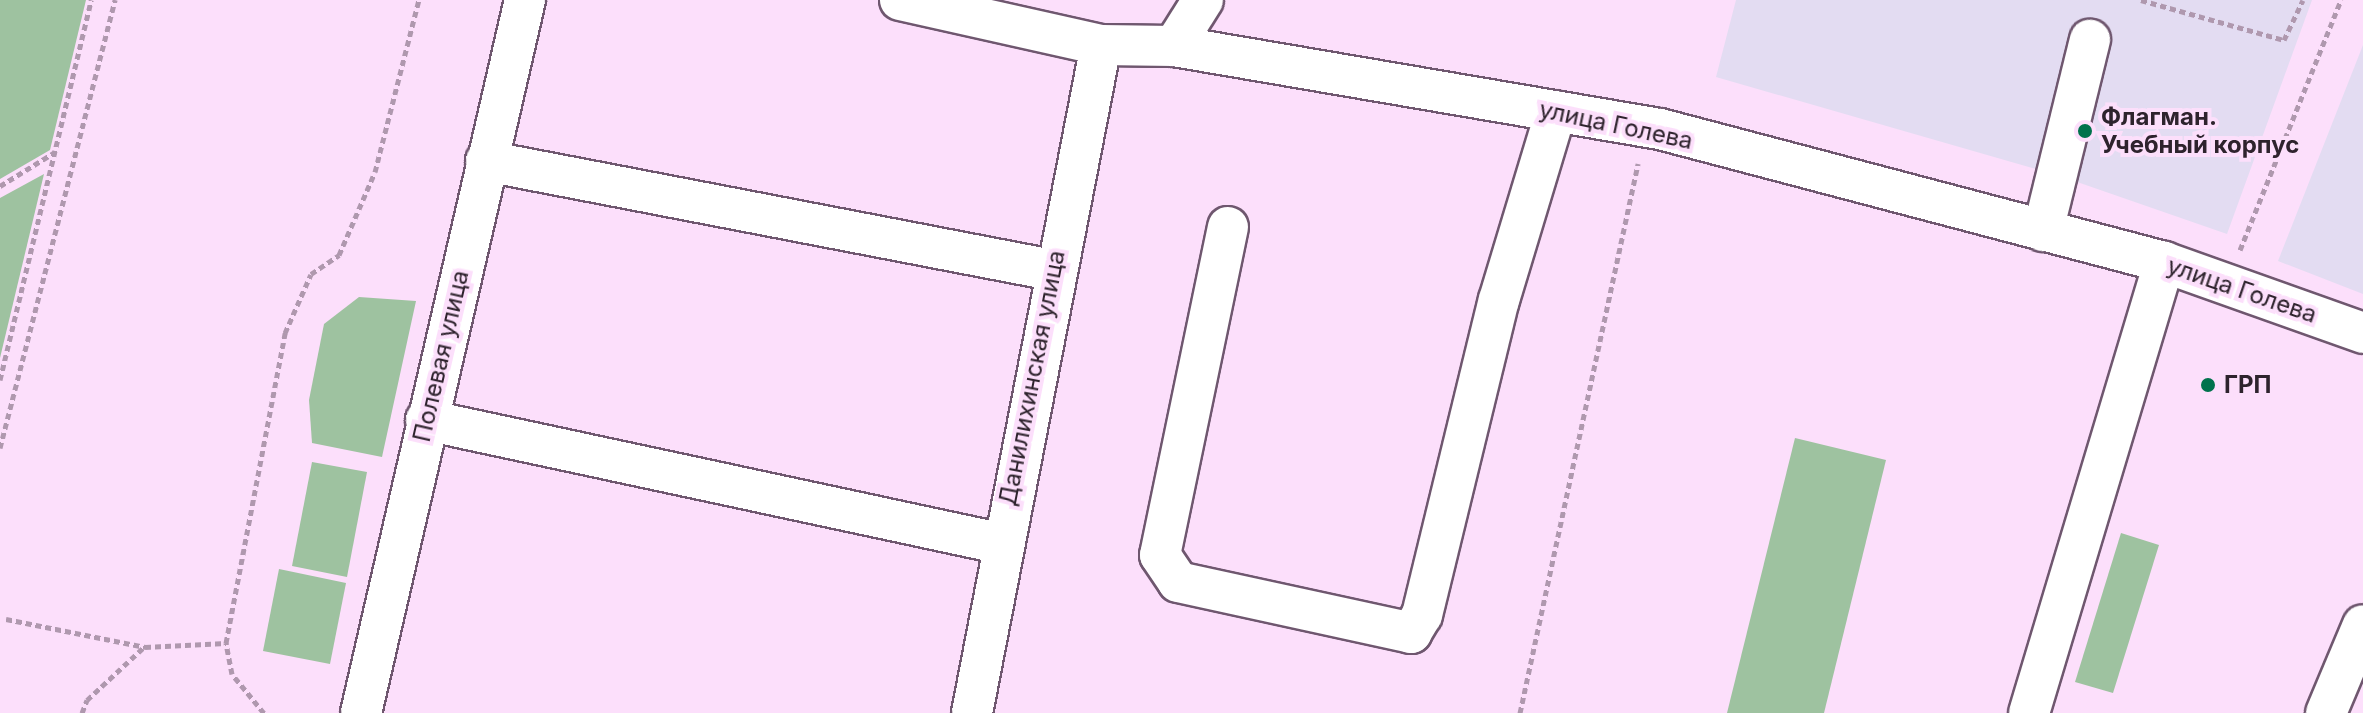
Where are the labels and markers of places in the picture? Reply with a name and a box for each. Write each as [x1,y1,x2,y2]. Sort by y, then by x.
place label: Флагман. Учебный корпус [2101,103,2299,159]
marker: Флагман. Учебный корпус [2076,122,2094,140]
place label: ГРП [2224,371,2271,399]
marker: ГРП [2199,376,2217,394]

